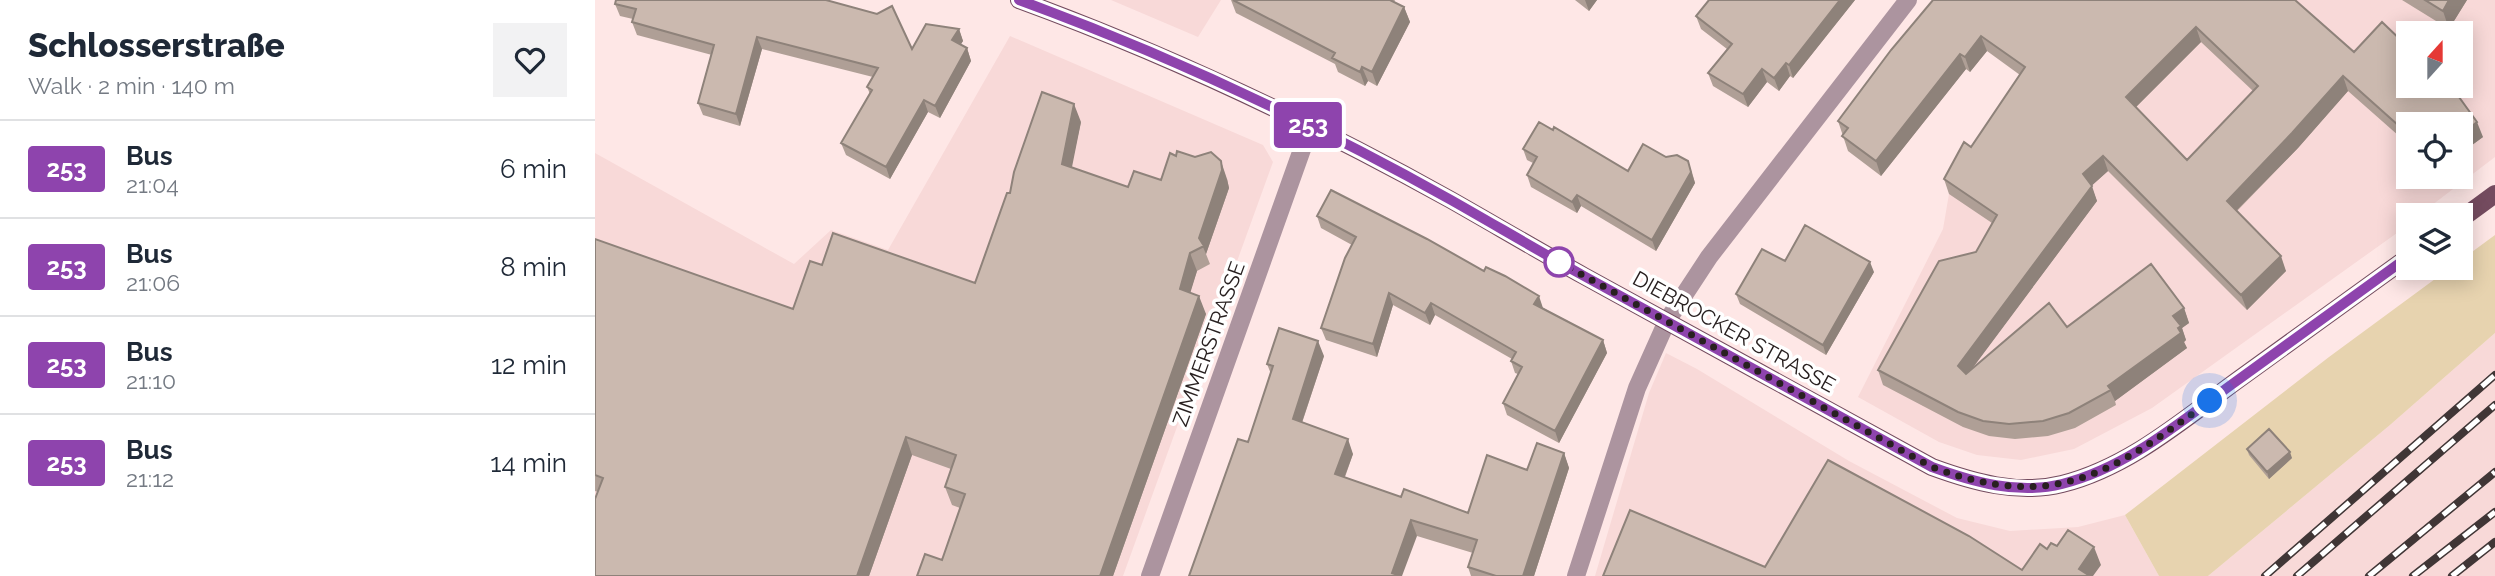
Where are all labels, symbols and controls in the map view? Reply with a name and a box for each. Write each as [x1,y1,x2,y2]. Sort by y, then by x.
north arrow [2396,21,2473,98]
map controls [2396,21,2473,280]
button: heart [493,23,567,97]
text: Schlosserstraße [28,26,285,65]
text: Walk · 2 min · 140 m [28,72,235,99]
line badge: 253 [1268,102,1348,148]
text: 253 [1288,110,1328,139]
button: locate [2396,112,2473,189]
text: Bus [126,141,173,171]
text: 253 [46,154,87,183]
text: 6 min [500,154,567,184]
text: 21:04 [126,171,179,198]
button: layers [2396,203,2473,280]
text: Bus [126,239,173,269]
unlabelled marker [1544,247,1574,277]
text: 253 [46,252,87,281]
text: 8 min [500,252,567,282]
street label: ZIMMERSTRASSE [1167,258,1250,429]
street label: DIEBROCKER STRASSE [1629,265,1840,398]
text: 21:06 [126,269,180,296]
text: Bus [126,337,173,367]
text: 253 [46,350,87,379]
text: 12 min [491,350,567,380]
text: 21:10 [126,367,176,394]
your location [2192,383,2227,418]
text: Bus [126,435,173,465]
text: 253 [46,448,87,477]
text: 14 min [490,448,567,478]
text: 21:12 [126,465,174,492]

